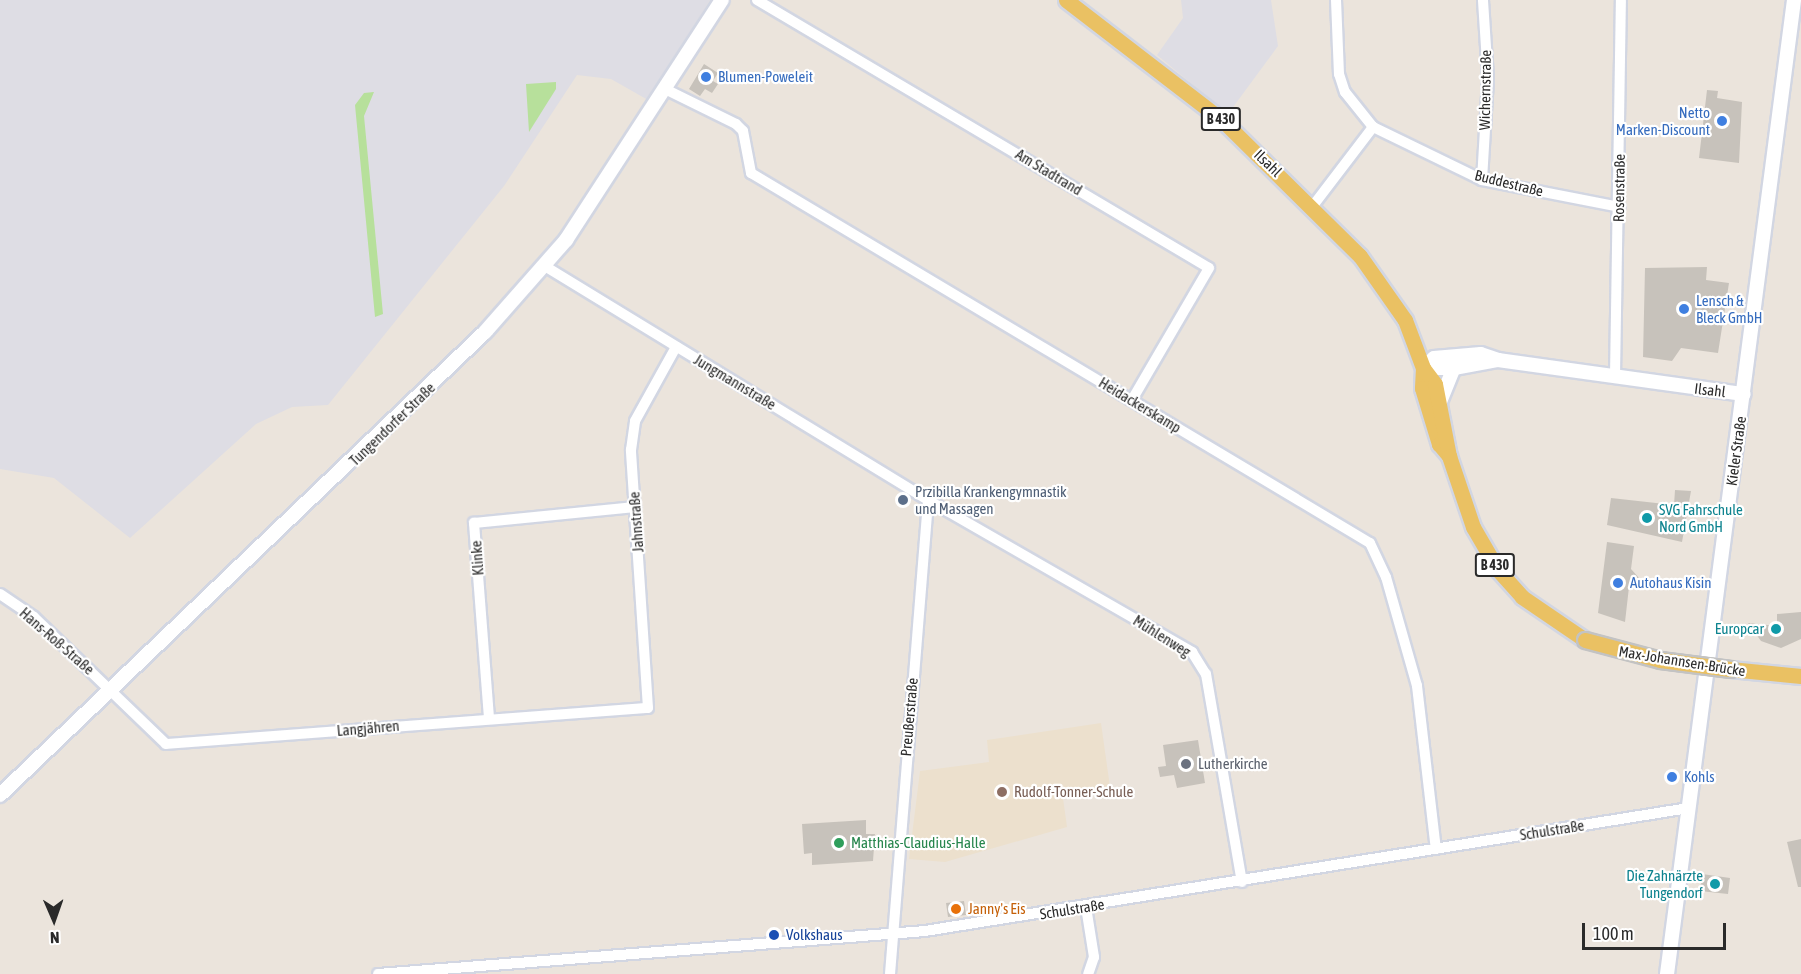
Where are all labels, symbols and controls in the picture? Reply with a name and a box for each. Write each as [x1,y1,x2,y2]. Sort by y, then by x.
street label: Wichernstraße [1475,50,1495,130]
place label: Blumen-Poweleit [718,68,813,86]
marker: Blumen-Poweleit [699,70,713,84]
place label: Netto Marken-Discount [1616,103,1710,138]
road number: B 430 [1200,108,1242,130]
marker: Netto Marken-Discount [1715,114,1729,128]
street label: Am Stadtrand [1012,145,1086,199]
street label: Ilsahl [1250,146,1286,180]
street label: Rosenstraße [1609,154,1629,222]
street label: Buddestraße [1473,166,1545,200]
place label: Lensch & Bleck GmbH [1696,291,1762,326]
marker: Lensch & Bleck GmbH [1677,302,1691,316]
street label: Jungmannstraße [691,350,779,414]
street label: Heidackerskamp [1096,373,1184,437]
street label: Tungendorfer Straße [345,379,439,469]
street label: Ilsahl [1693,379,1727,401]
street label: Kieler Straße [1722,415,1750,487]
place label: Przibilla Krankengymnastik und Massagen [915,482,1067,517]
street label: Jahnstraße [625,491,647,553]
marker: Przibilla Krankengymnastik und Massagen [896,493,910,507]
place label: SVG Fahrschule Nord GmbH [1659,500,1743,535]
marker: SVG Fahrschule Nord GmbH [1640,511,1654,525]
street label: Klinke [467,540,487,576]
road number: B 430 [1474,554,1516,576]
place label: Autohaus Kisin [1630,574,1711,592]
marker: Autohaus Kisin [1611,576,1625,590]
street label: Hans-Roß-Straße [16,604,98,678]
street label: Mühlenweg [1130,611,1194,661]
place label: Europcar [1715,620,1764,638]
marker: Europcar [1769,622,1783,636]
street label: Max-Johannsen-Brücke [1617,642,1747,680]
street label: Preußerstraße [897,677,921,757]
street label: Langjähren [336,716,400,740]
place label: Lutherkirche [1198,755,1268,773]
marker: Lutherkirche [1179,757,1193,771]
place label: Kohls [1684,768,1715,786]
marker: Kohls [1665,770,1679,784]
place label: Rudolf-Tonner-Schule [1014,783,1133,801]
marker: Rudolf-Tonner-Schule [995,785,1009,799]
street label: Schulstraße [1519,816,1585,844]
place label: Matthias-Claudius-Halle [851,834,986,852]
marker: Matthias-Claudius-Halle [832,836,846,850]
place label: Die Zahnärzte Tungendorf [1626,866,1703,901]
marker: Die Zahnärzte Tungendorf [1708,877,1722,891]
north arrow [24,890,84,950]
street label: Schulstraße [1039,895,1105,923]
place label: Janny's Eis [968,900,1025,918]
marker: Janny's Eis [949,902,963,916]
scale bar [1585,911,1729,949]
text: 100 m [1593,923,1634,944]
place label: Volkshaus [786,926,843,944]
marker: Volkshaus [767,928,781,942]
text: N [50,929,60,947]

